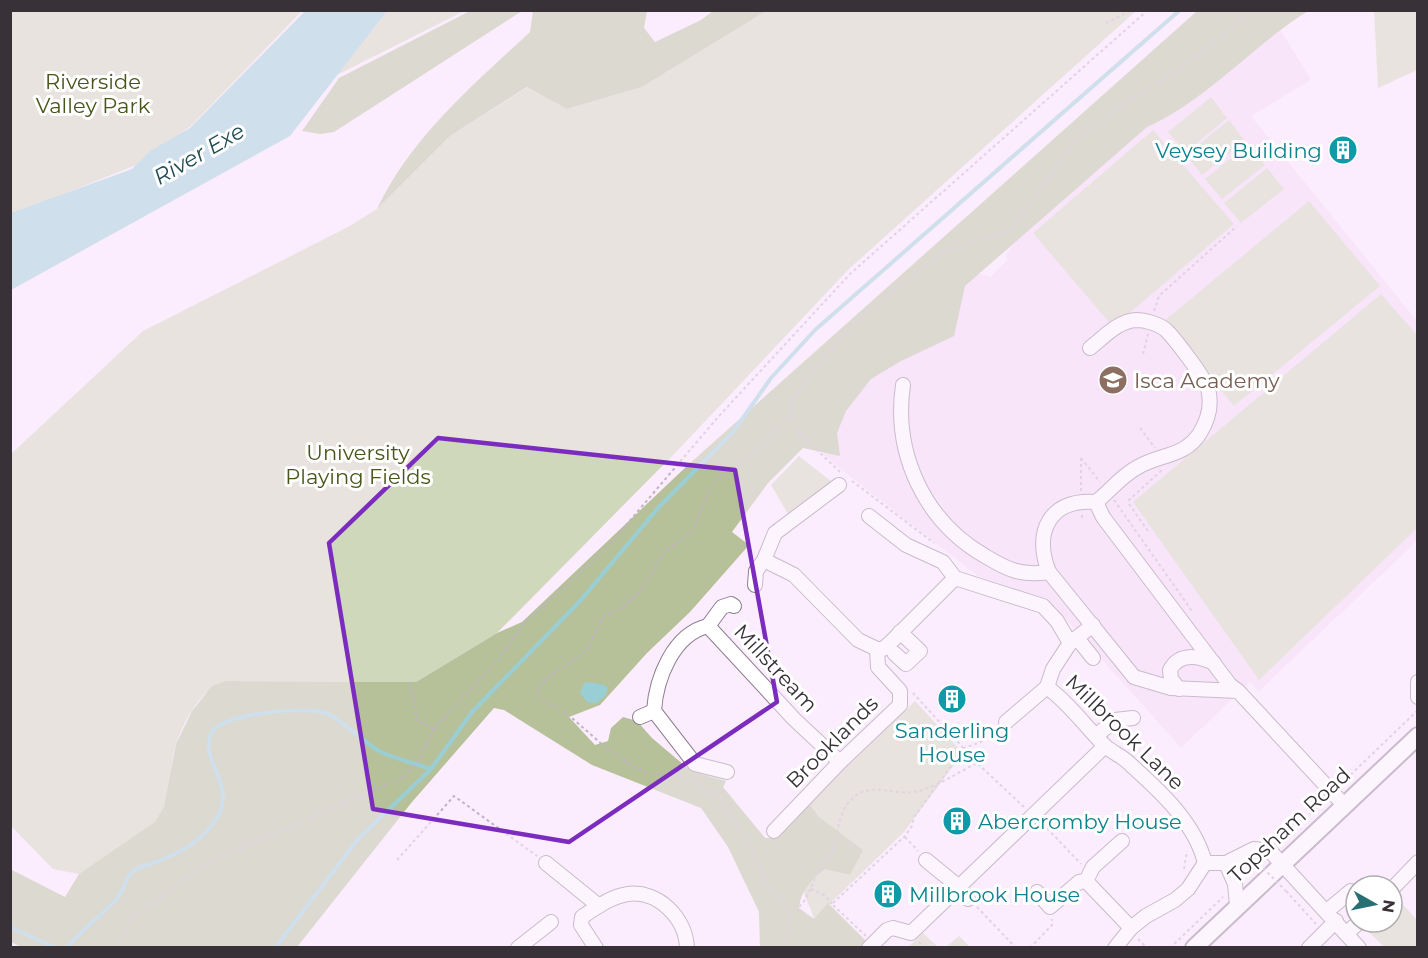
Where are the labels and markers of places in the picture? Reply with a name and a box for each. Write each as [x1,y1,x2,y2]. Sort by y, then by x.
building icon: Veysey Building [1327,134,1359,166]
place label: Veysey Building [1155,138,1322,163]
school or university icon: Isca Academy [1097,364,1129,396]
place label: Isca Academy [1134,368,1280,393]
building icon: Sanderling House [936,683,968,715]
place label: Sanderling House [895,718,1009,767]
building icon: Abercromby House [941,805,973,837]
place label: Abercromby House [978,809,1182,834]
building icon: Millbrook House [872,878,904,910]
place label: Millbrook House [909,882,1080,907]

